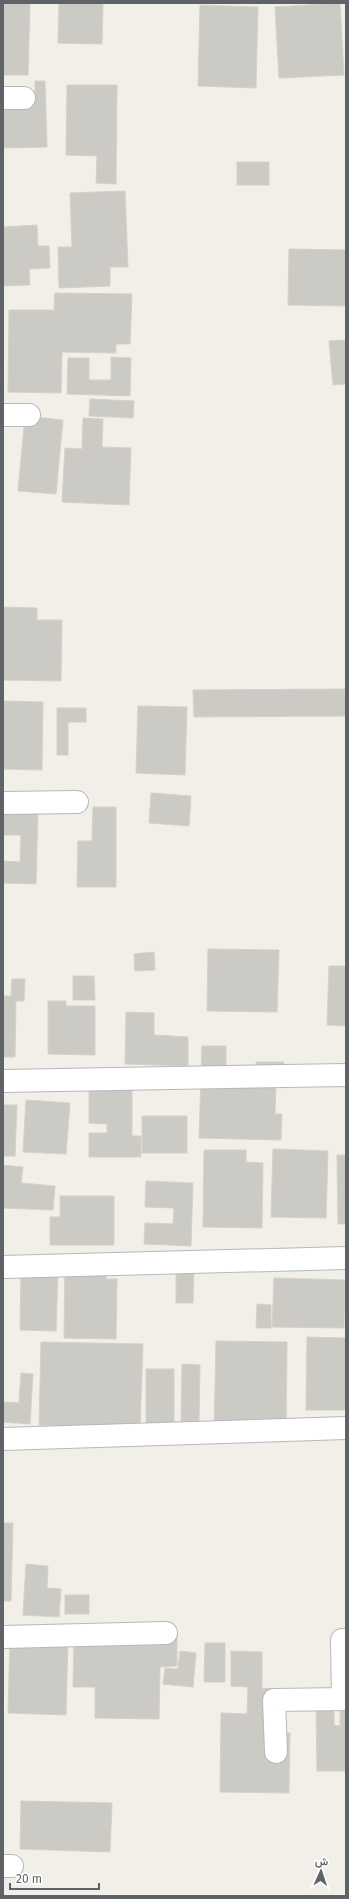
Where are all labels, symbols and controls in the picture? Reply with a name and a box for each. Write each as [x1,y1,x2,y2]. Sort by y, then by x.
north arrow [301,1851,341,1891]
text: ش [315,1855,328,1868]
scale bar [10,1865,99,1891]
text: 20 m [16,1872,42,1886]

